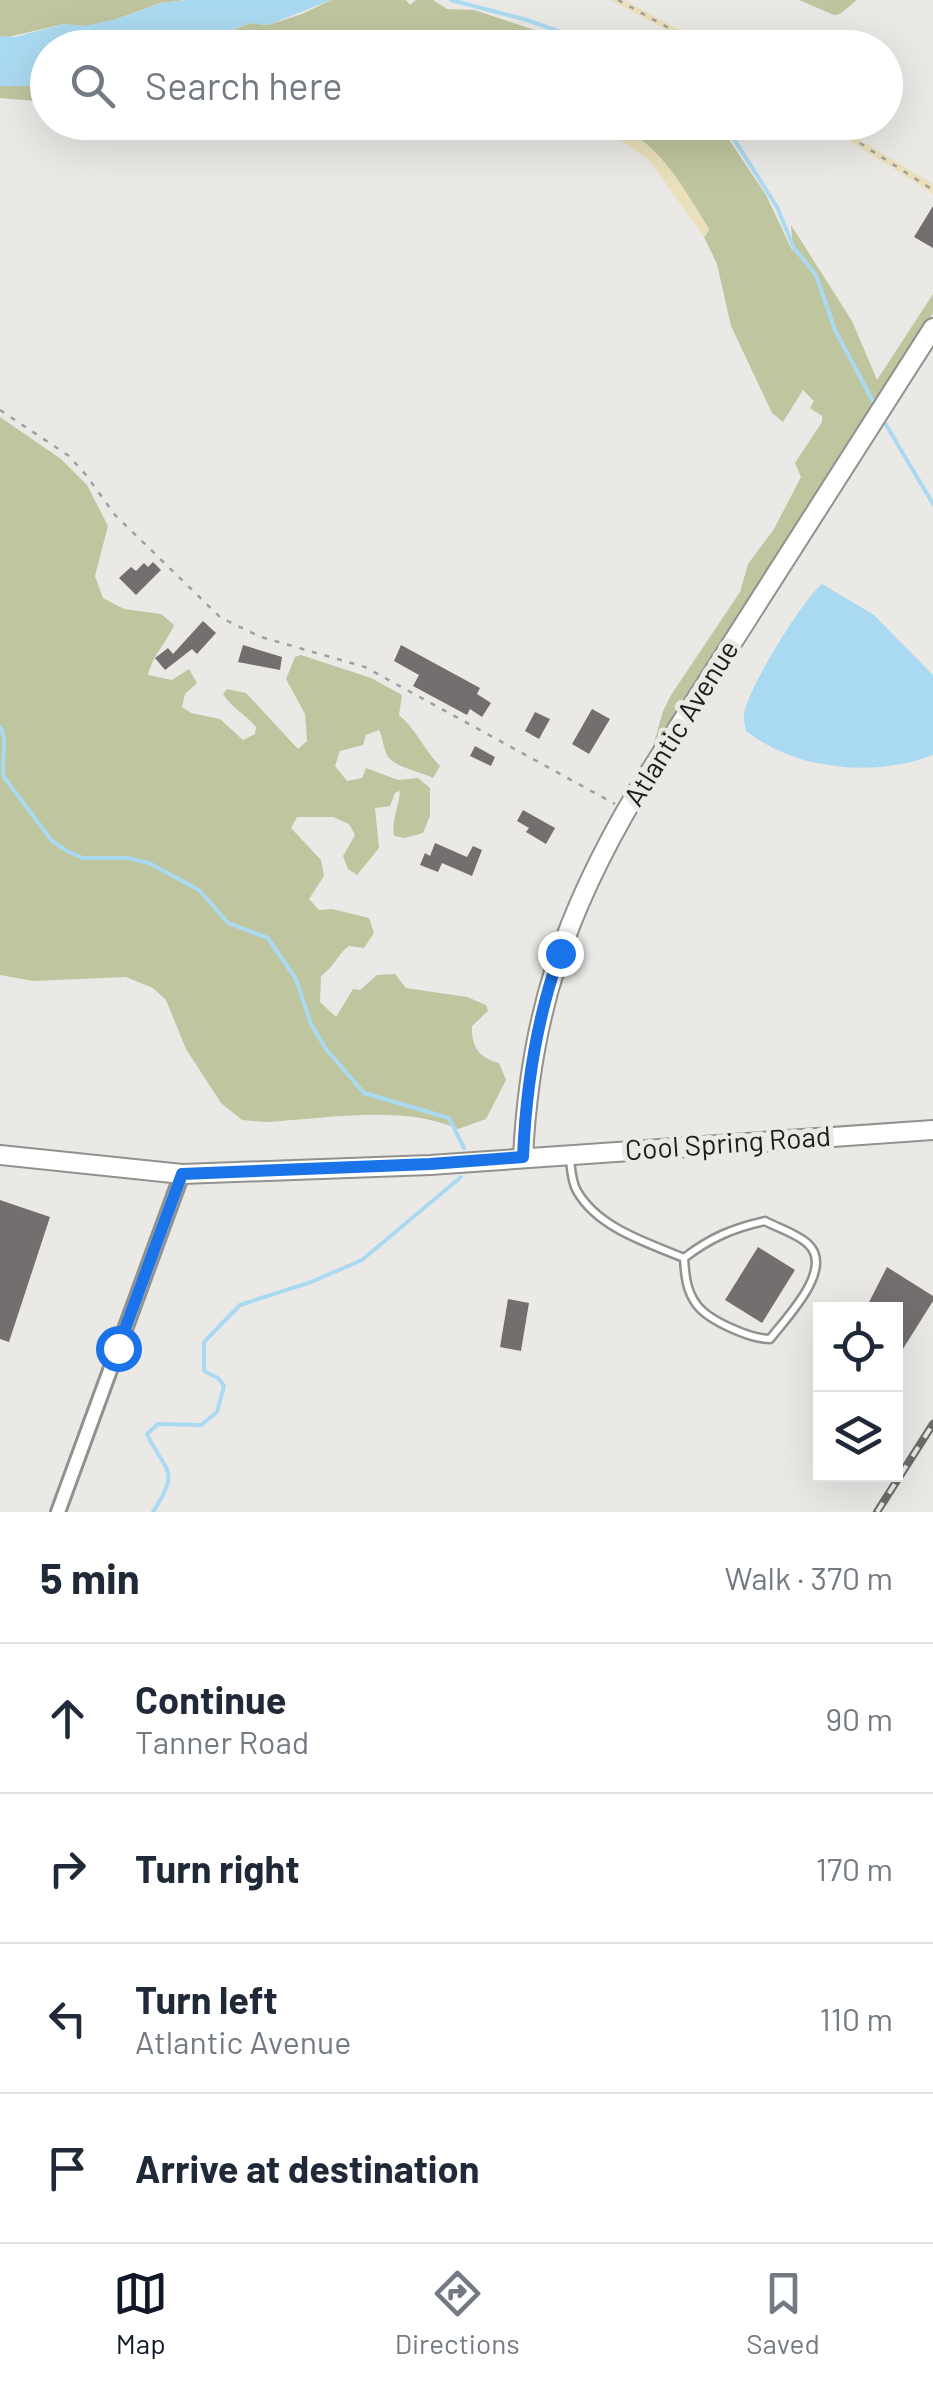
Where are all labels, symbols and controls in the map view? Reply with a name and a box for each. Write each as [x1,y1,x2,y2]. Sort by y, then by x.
search box [30,30,903,140]
icon: search [65,58,120,113]
text: Search here [145,62,343,108]
street label: Atlantic Avenue [616,633,745,812]
route end [538,931,584,977]
street label: Cool Spring Road [624,1118,832,1166]
map controls [813,1302,903,1482]
button: locate [813,1302,903,1392]
route start [96,1326,142,1372]
button: layers [813,1392,903,1482]
text: 5 min [40,1552,140,1602]
text: Walk · 370 m [725,1558,893,1596]
text: Continue [135,1676,286,1722]
icon: ahead [40,1691,95,1746]
text: 90 m [825,1699,893,1737]
text: Tanner Road [135,1722,309,1760]
icon: right [40,1841,95,1896]
text: Turn right [135,1845,300,1891]
text: 170 m [816,1849,893,1887]
text: Turn left [135,1976,278,2022]
icon: left [40,1991,95,2046]
text: 110 m [820,1999,893,2037]
text: Atlantic Avenue [135,2022,351,2060]
icon: arrive [40,2141,95,2196]
text: Arrive at destination [135,2145,480,2191]
tab: Map [113,2266,168,2360]
tab: Directions [395,2266,520,2360]
tab: Saved [746,2266,820,2360]

